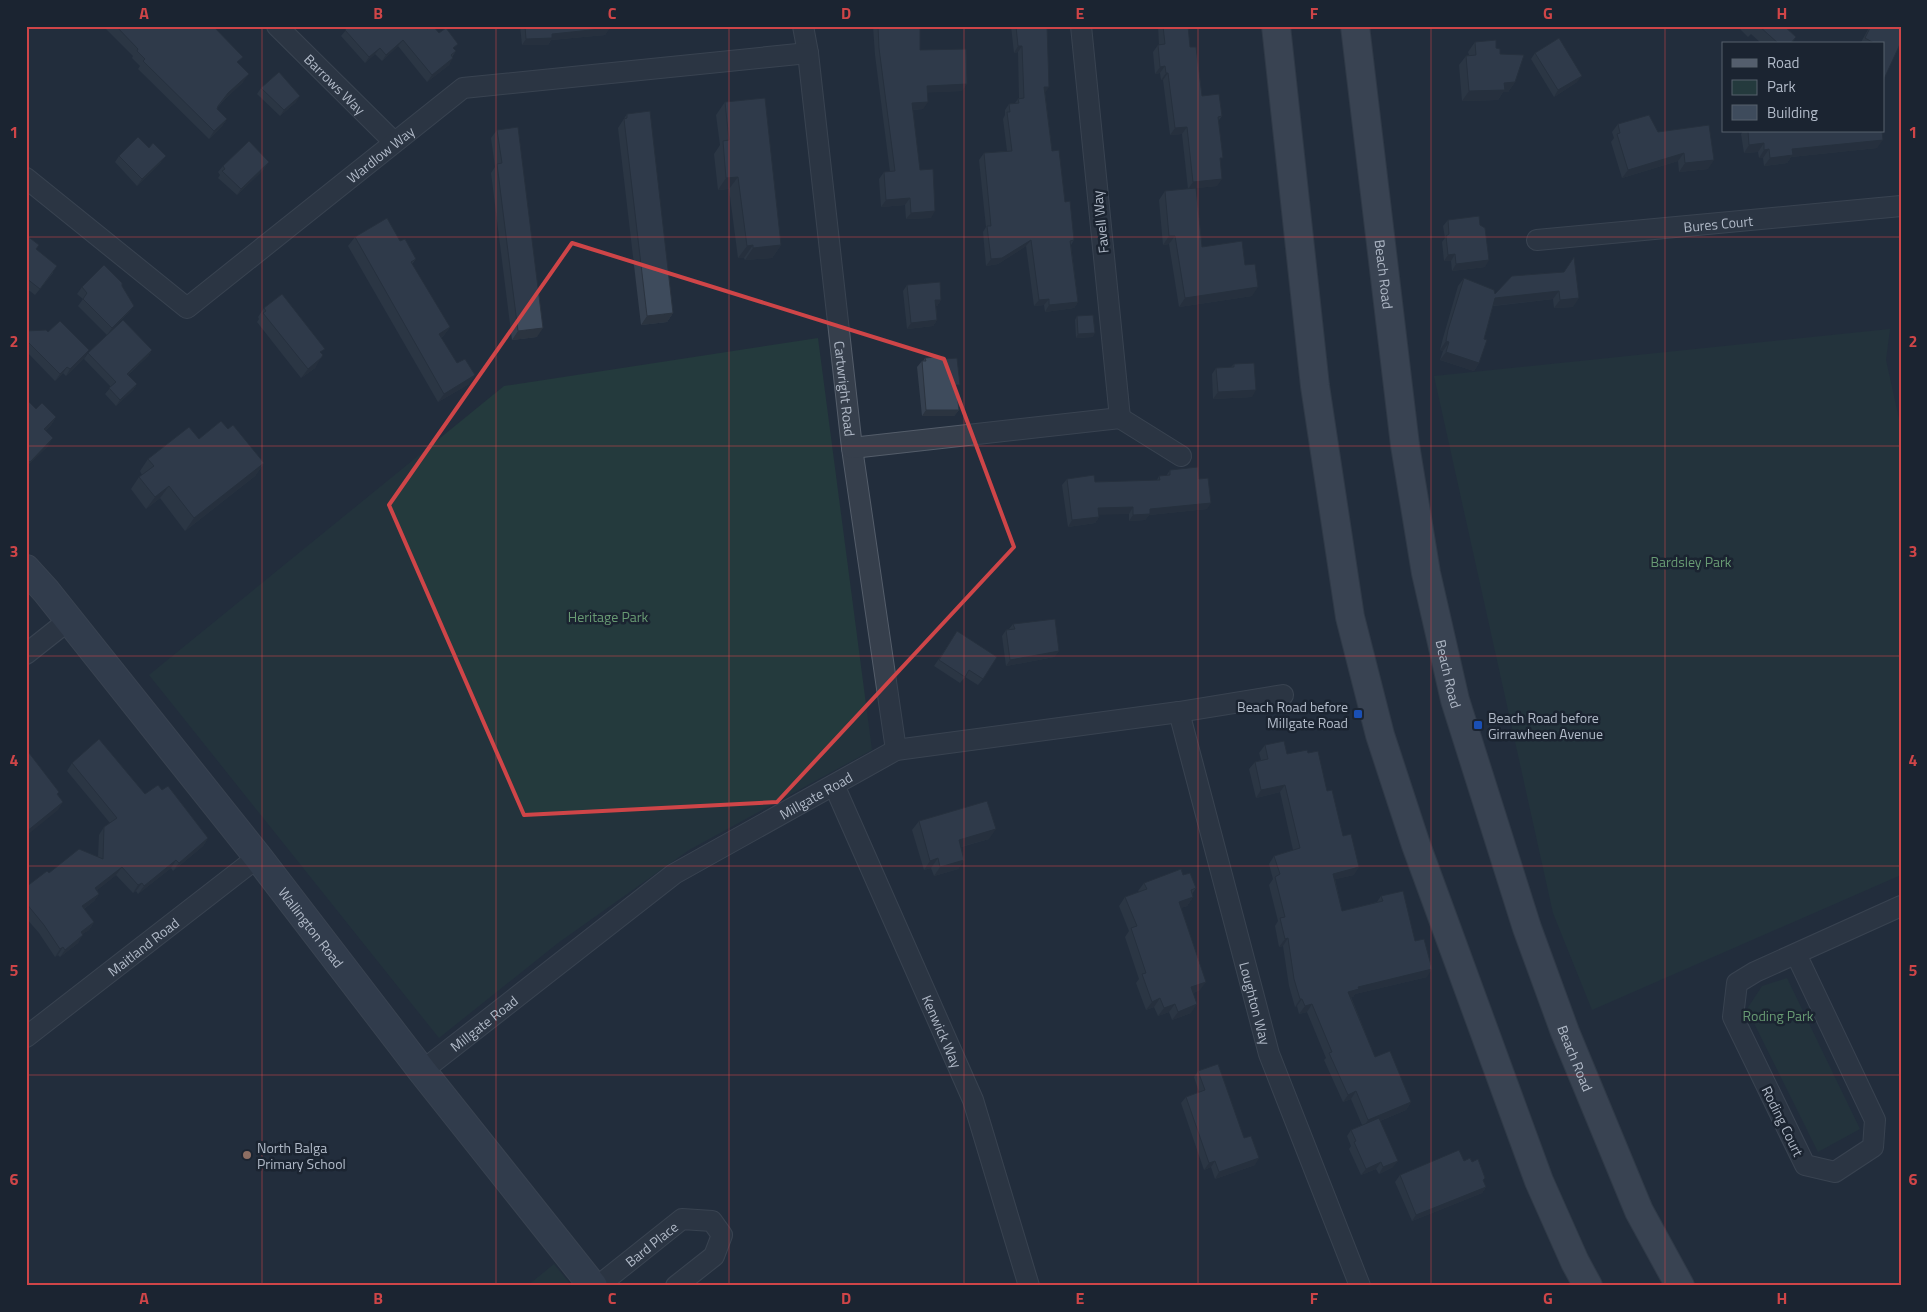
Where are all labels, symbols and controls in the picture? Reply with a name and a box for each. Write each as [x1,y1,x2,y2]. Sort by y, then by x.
text: A [139,1,149,25]
text: B [373,1,383,25]
text: C [608,1,617,25]
text: D [841,1,851,25]
text: E [1076,1,1085,25]
text: F [1310,1,1319,25]
text: G [1543,1,1553,25]
text: H [1777,1,1787,25]
legend [1722,42,1884,132]
street label: Barrows Way [300,49,371,119]
text: Road [1767,51,1799,74]
text: Park [1767,75,1796,98]
text: Building [1767,101,1818,124]
text: 1 [10,120,18,144]
street label: Wardlow Way [342,120,419,188]
text: 1 [1909,120,1917,144]
street label: Favell Way [1086,189,1114,254]
street label: Bures Court [1683,209,1754,237]
street label: Beach Road [1370,238,1399,310]
text: 2 [10,329,18,353]
text: 2 [1909,329,1917,353]
street label: Cartwright Road [830,340,861,437]
text: 3 [10,539,18,563]
text: 3 [1909,539,1917,563]
park label: Bardsley Park [1650,551,1732,572]
park label: Heritage Park [568,606,649,627]
street label: Beach Road [1431,637,1467,711]
place label: Beach Road before Millgate Road [1237,696,1348,733]
place label: Beach Road before Girrawheen Avenue [1488,707,1603,744]
marker: Beach Road before Millgate Road [1352,708,1364,720]
marker: Beach Road before Girrawheen Avenue [1472,719,1484,731]
text: 4 [10,748,19,772]
text: 4 [1909,748,1918,772]
street label: Millgate Road [775,766,856,824]
street label: Wallington Road [274,882,349,972]
street label: Maitland Road [103,912,183,981]
text: 5 [10,958,19,982]
text: 5 [1909,958,1918,982]
street label: Loughton Way [1235,959,1277,1047]
street label: Millgate Road [445,990,522,1056]
street label: Kenwick Way [917,991,968,1071]
park label: Roding Park [1743,1005,1814,1026]
street label: Beach Road [1553,1022,1599,1094]
street label: Roding Court [1757,1082,1809,1160]
place label: North Balga Primary School [257,1137,346,1174]
marker: North Balga Primary School [241,1149,253,1161]
text: 6 [10,1167,19,1191]
text: 6 [1909,1167,1918,1191]
street label: Bard Place [620,1216,682,1271]
text: A [139,1286,149,1310]
text: B [373,1286,383,1310]
text: C [608,1286,617,1310]
text: D [841,1286,851,1310]
text: E [1076,1286,1085,1310]
text: F [1310,1286,1319,1310]
text: G [1543,1286,1553,1310]
text: H [1777,1286,1787,1310]

